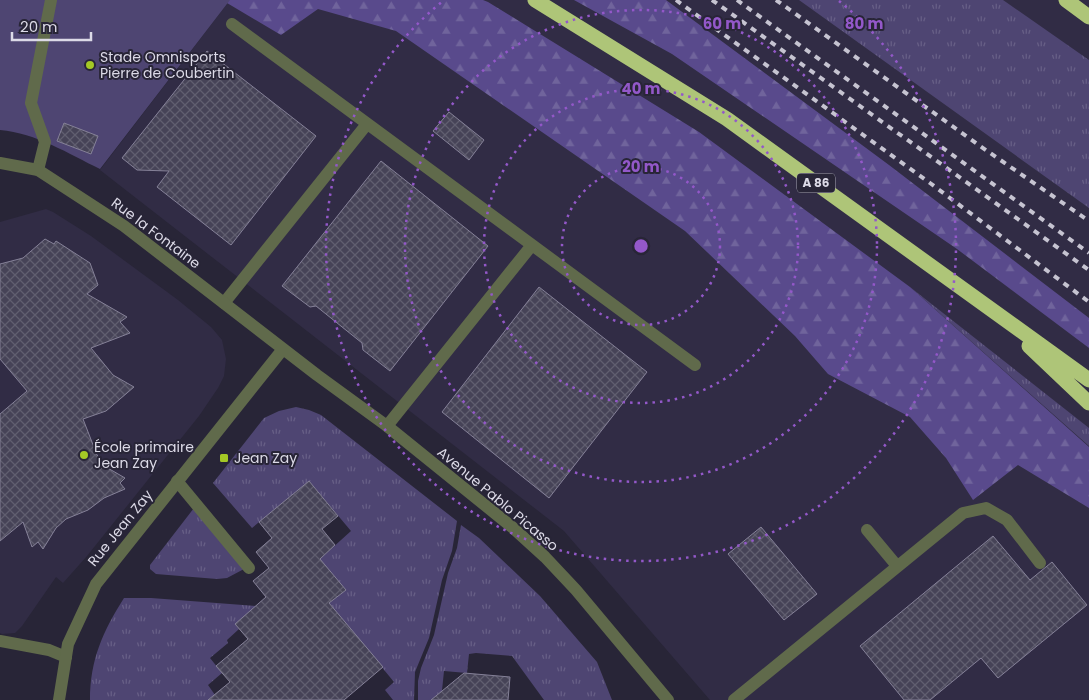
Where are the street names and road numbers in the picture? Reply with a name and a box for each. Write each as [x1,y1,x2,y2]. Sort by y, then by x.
road number: A 86 [797,174,835,192]
street label: Rue la Fontaine [107,193,205,273]
street label: Avenue Pablo Picasso [433,442,563,556]
street label: Rue Jean Zay [83,485,157,570]

